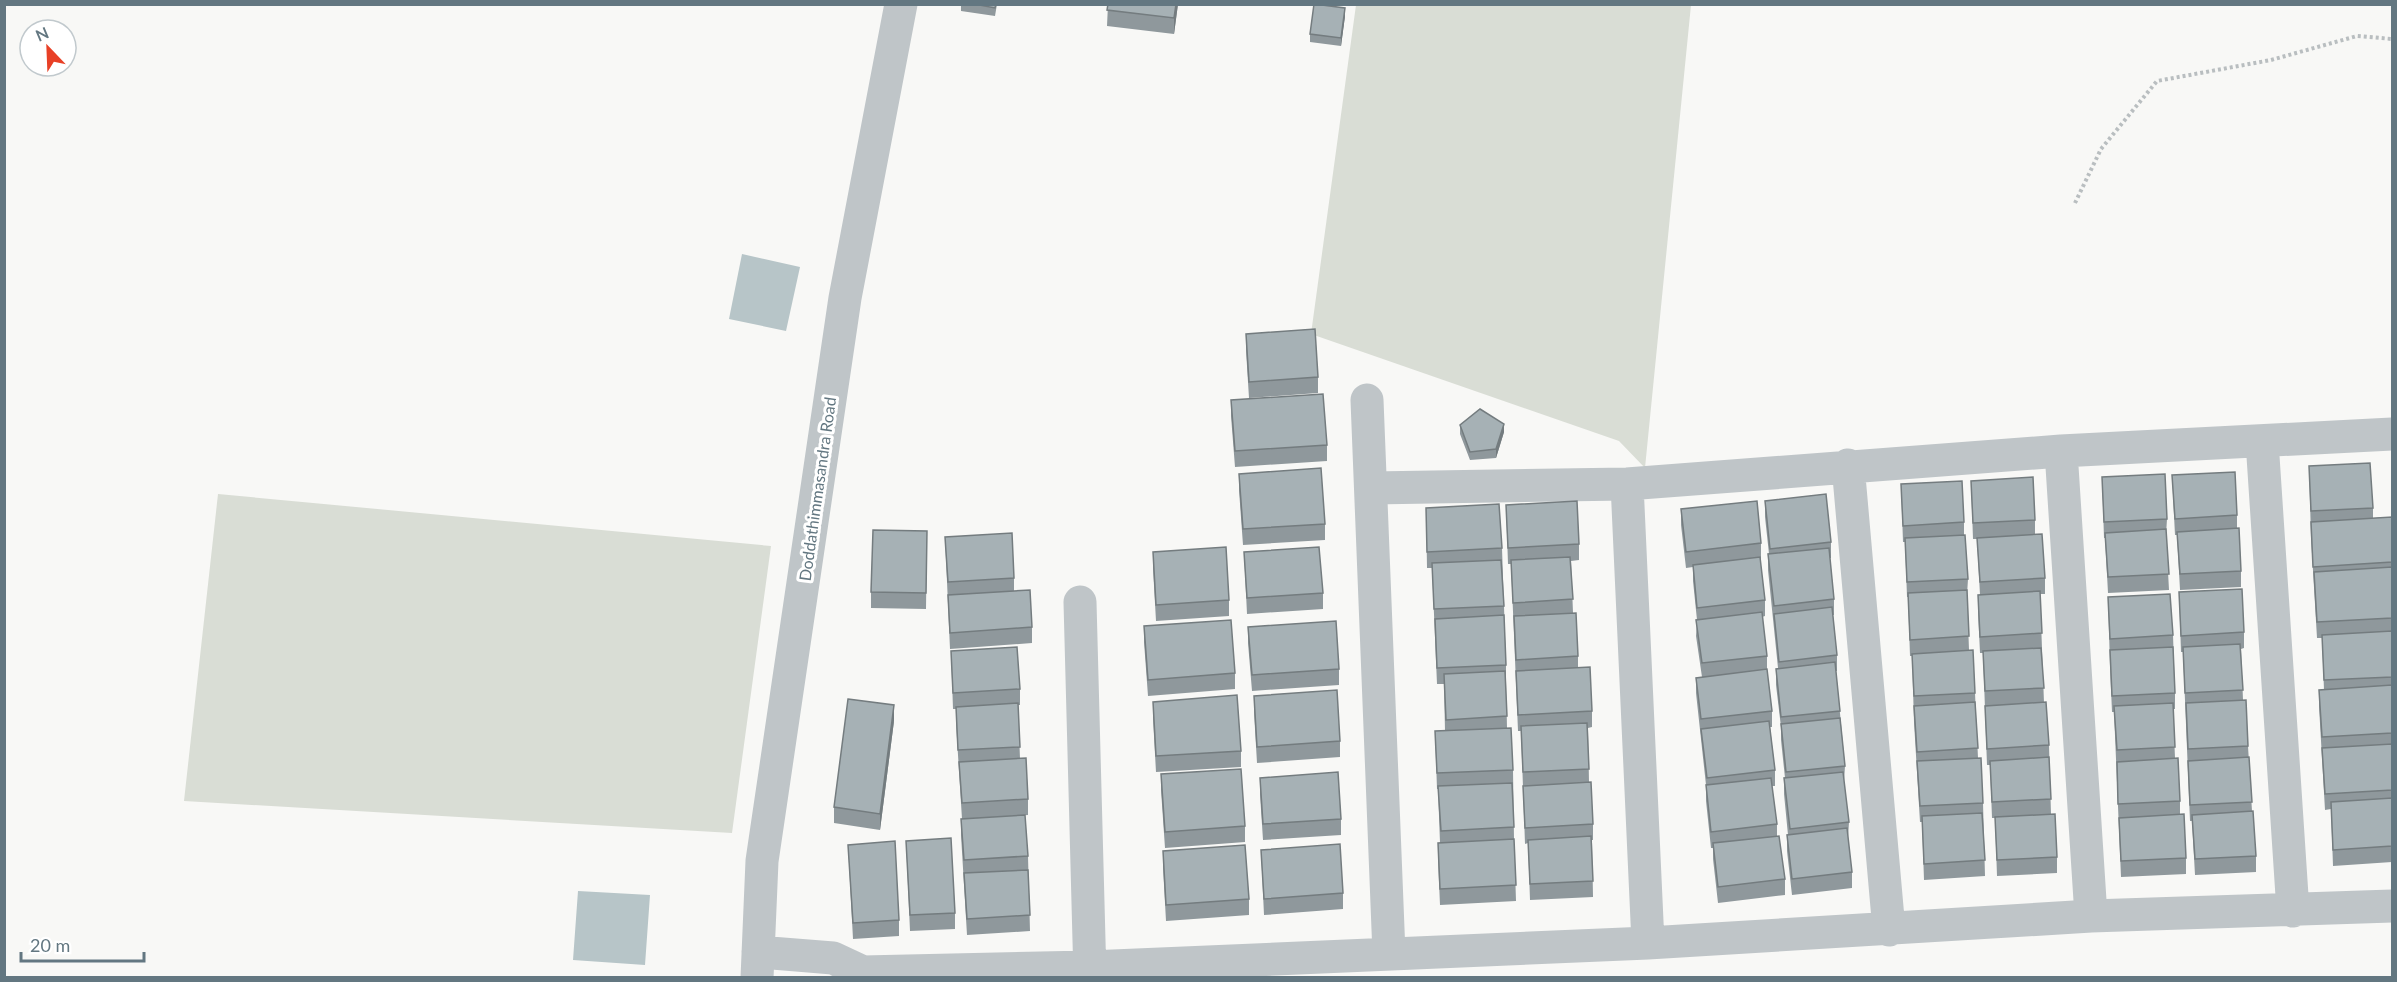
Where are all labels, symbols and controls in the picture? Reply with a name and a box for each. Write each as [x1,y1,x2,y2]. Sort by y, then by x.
north arrow [18,18,78,78]
text: N [33,23,51,45]
street label: Doddathimmasandra Road [795,396,839,582]
scale bar [21,925,144,963]
text: 20 m [30,934,70,956]

